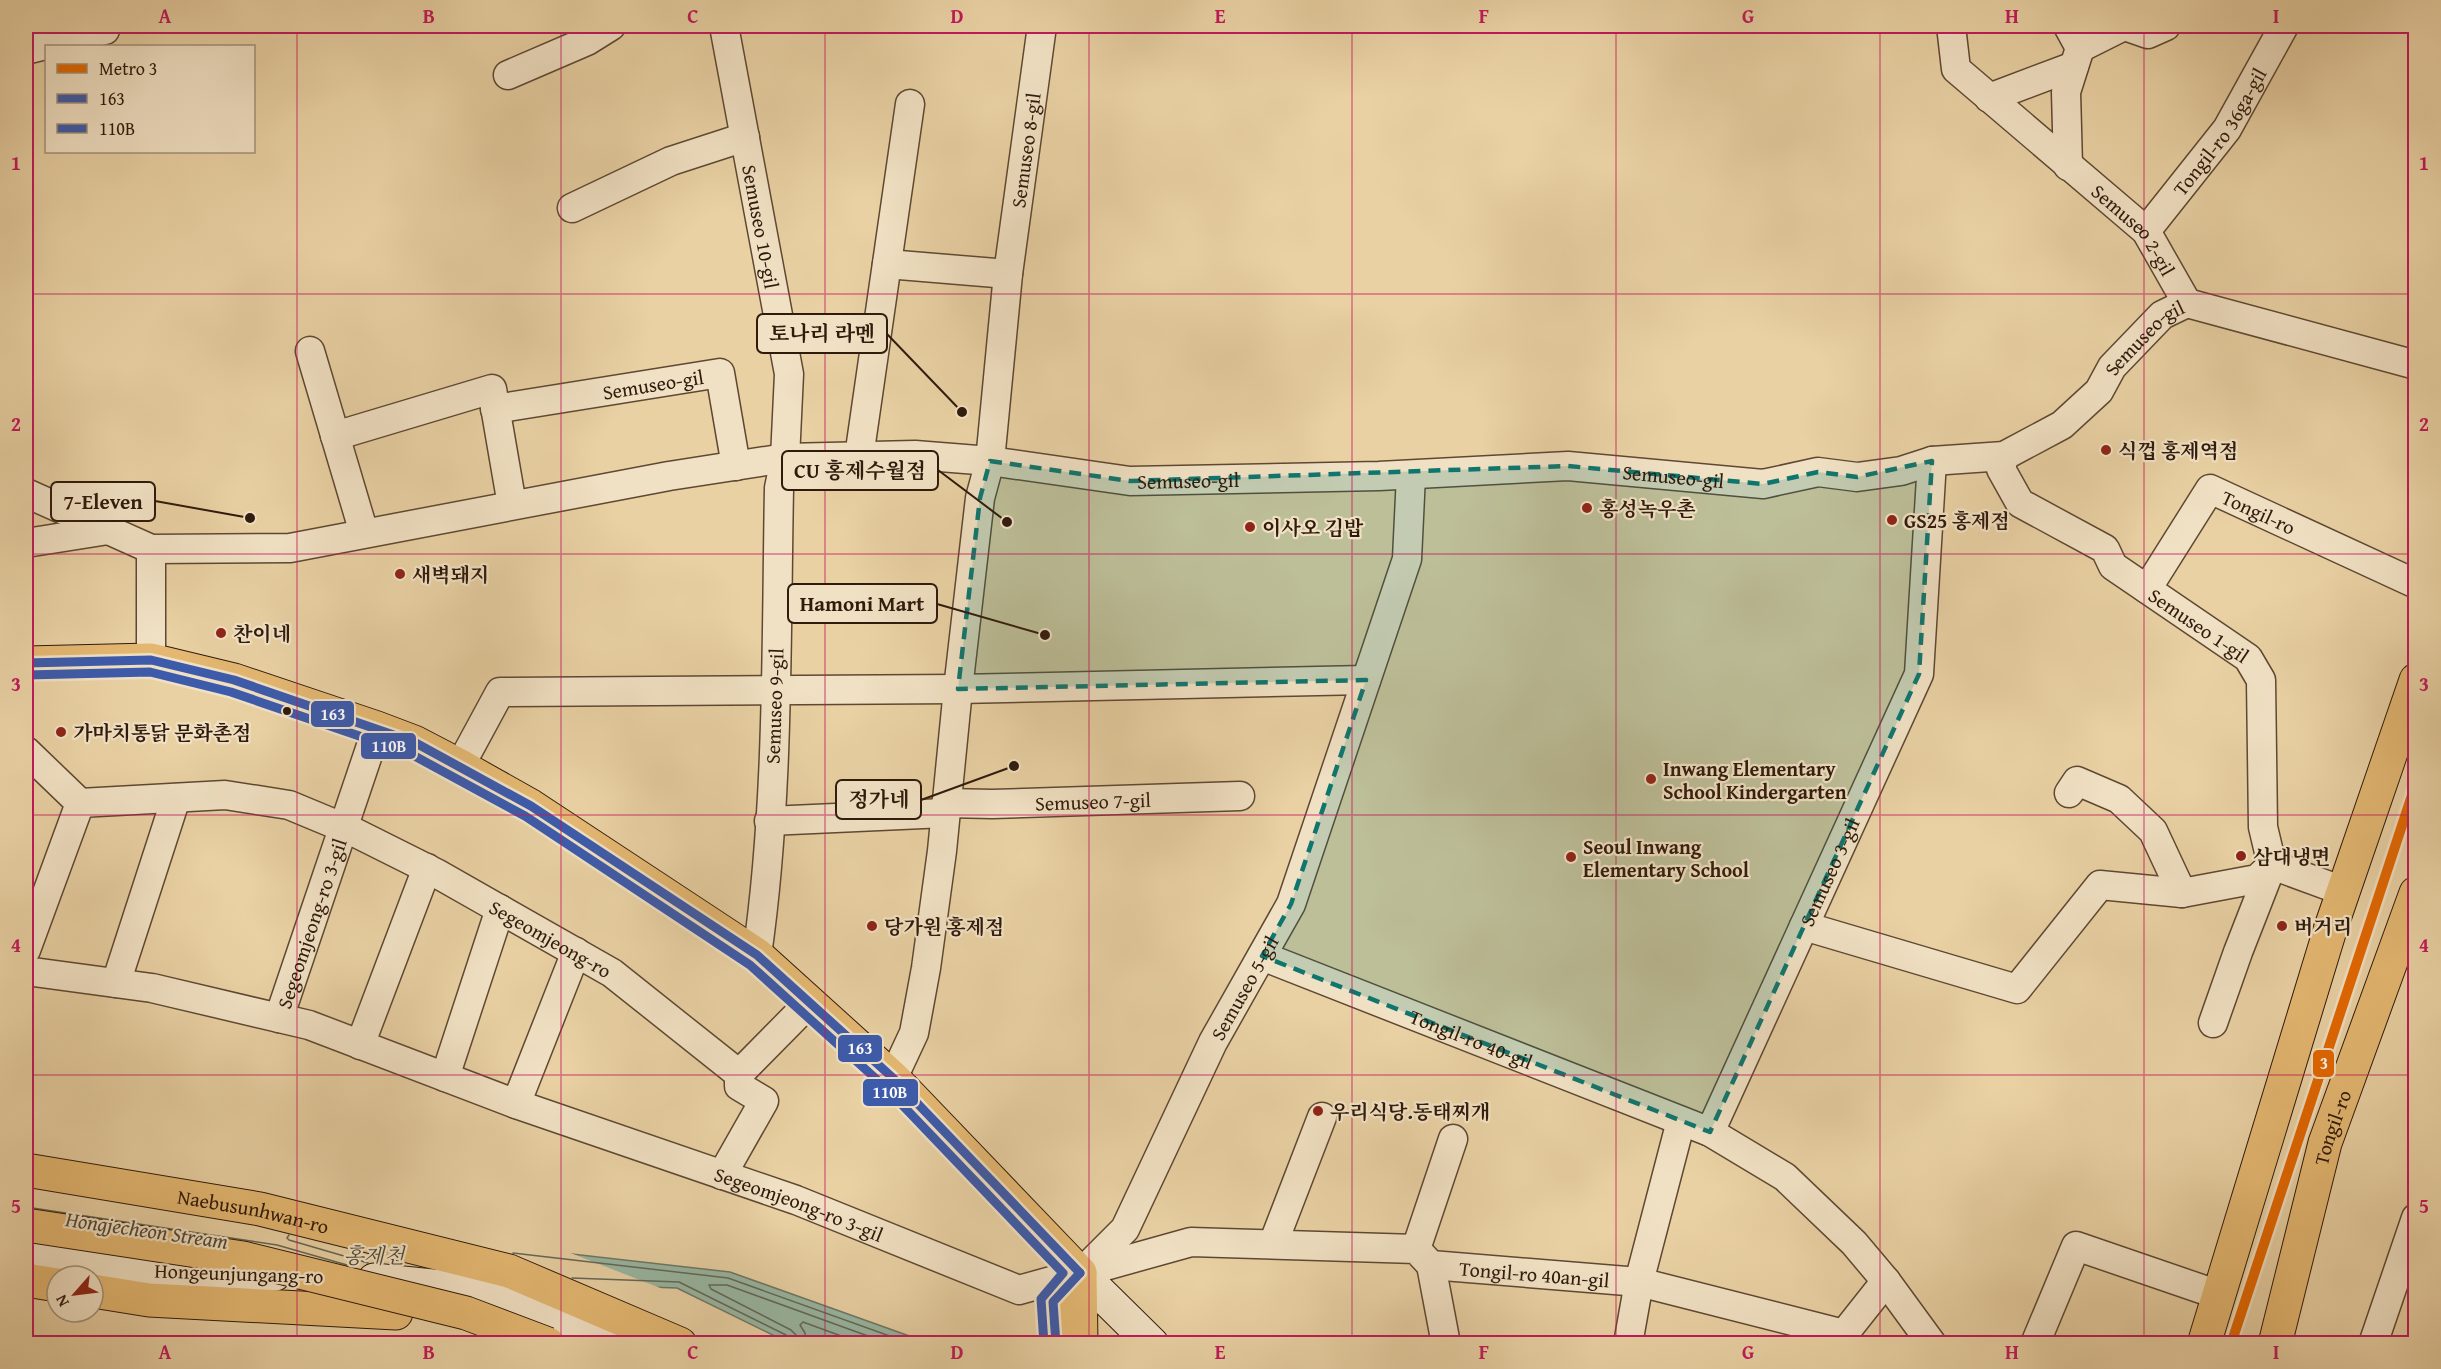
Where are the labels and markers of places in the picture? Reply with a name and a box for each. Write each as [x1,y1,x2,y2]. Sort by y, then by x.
callout: 토나리 라멘 [757,314,887,353]
place label: 식껍 홍제역점 [2118,436,2238,465]
marker: 식껍 홍제역점 [2099,443,2113,457]
callout: CU 홍제수월점 [782,451,938,490]
callout: 7-Eleven [51,482,155,521]
place label: 홍성녹우촌 [1599,494,1696,523]
marker: 홍성녹우촌 [1580,501,1594,515]
place label: GS25 홍제점 [1904,506,2010,535]
place label: 이사오 김밥 [1262,513,1364,542]
marker: GS25 홍제점 [1885,513,1899,527]
marker: 이사오 김밥 [1243,520,1257,534]
place label: 새벽돼지 [412,560,489,589]
marker: 새벽돼지 [393,567,407,581]
callout: Hamoni Mart [788,584,937,623]
place label: 찬이네 [233,619,291,648]
marker: 찬이네 [214,626,228,640]
unlabelled marker [281,705,293,717]
place label: 가마치통닭 문화촌점 [73,718,251,747]
marker: 가마치통닭 문화촌점 [54,725,68,739]
place label: Inwang Elementary School Kindergarten [1663,754,1847,806]
marker: Inwang Elementary School Kindergarten [1644,772,1658,786]
callout: 정가네 [836,780,921,819]
place label: Seoul Inwang Elementary School [1583,832,1749,884]
place label: 삼대냉면 [2253,842,2330,871]
marker: 삼대냉면 [2234,849,2248,863]
marker: Seoul Inwang Elementary School [1564,850,1578,864]
place label: 당가원 홍제점 [884,912,1004,941]
place label: 버거리 [2294,912,2352,941]
marker: 당가원 홍제점 [865,919,879,933]
marker: 버거리 [2275,919,2289,933]
place label: 우리식당.동태찌개 [1330,1097,1490,1126]
marker: 우리식당.동태찌개 [1311,1104,1325,1118]

